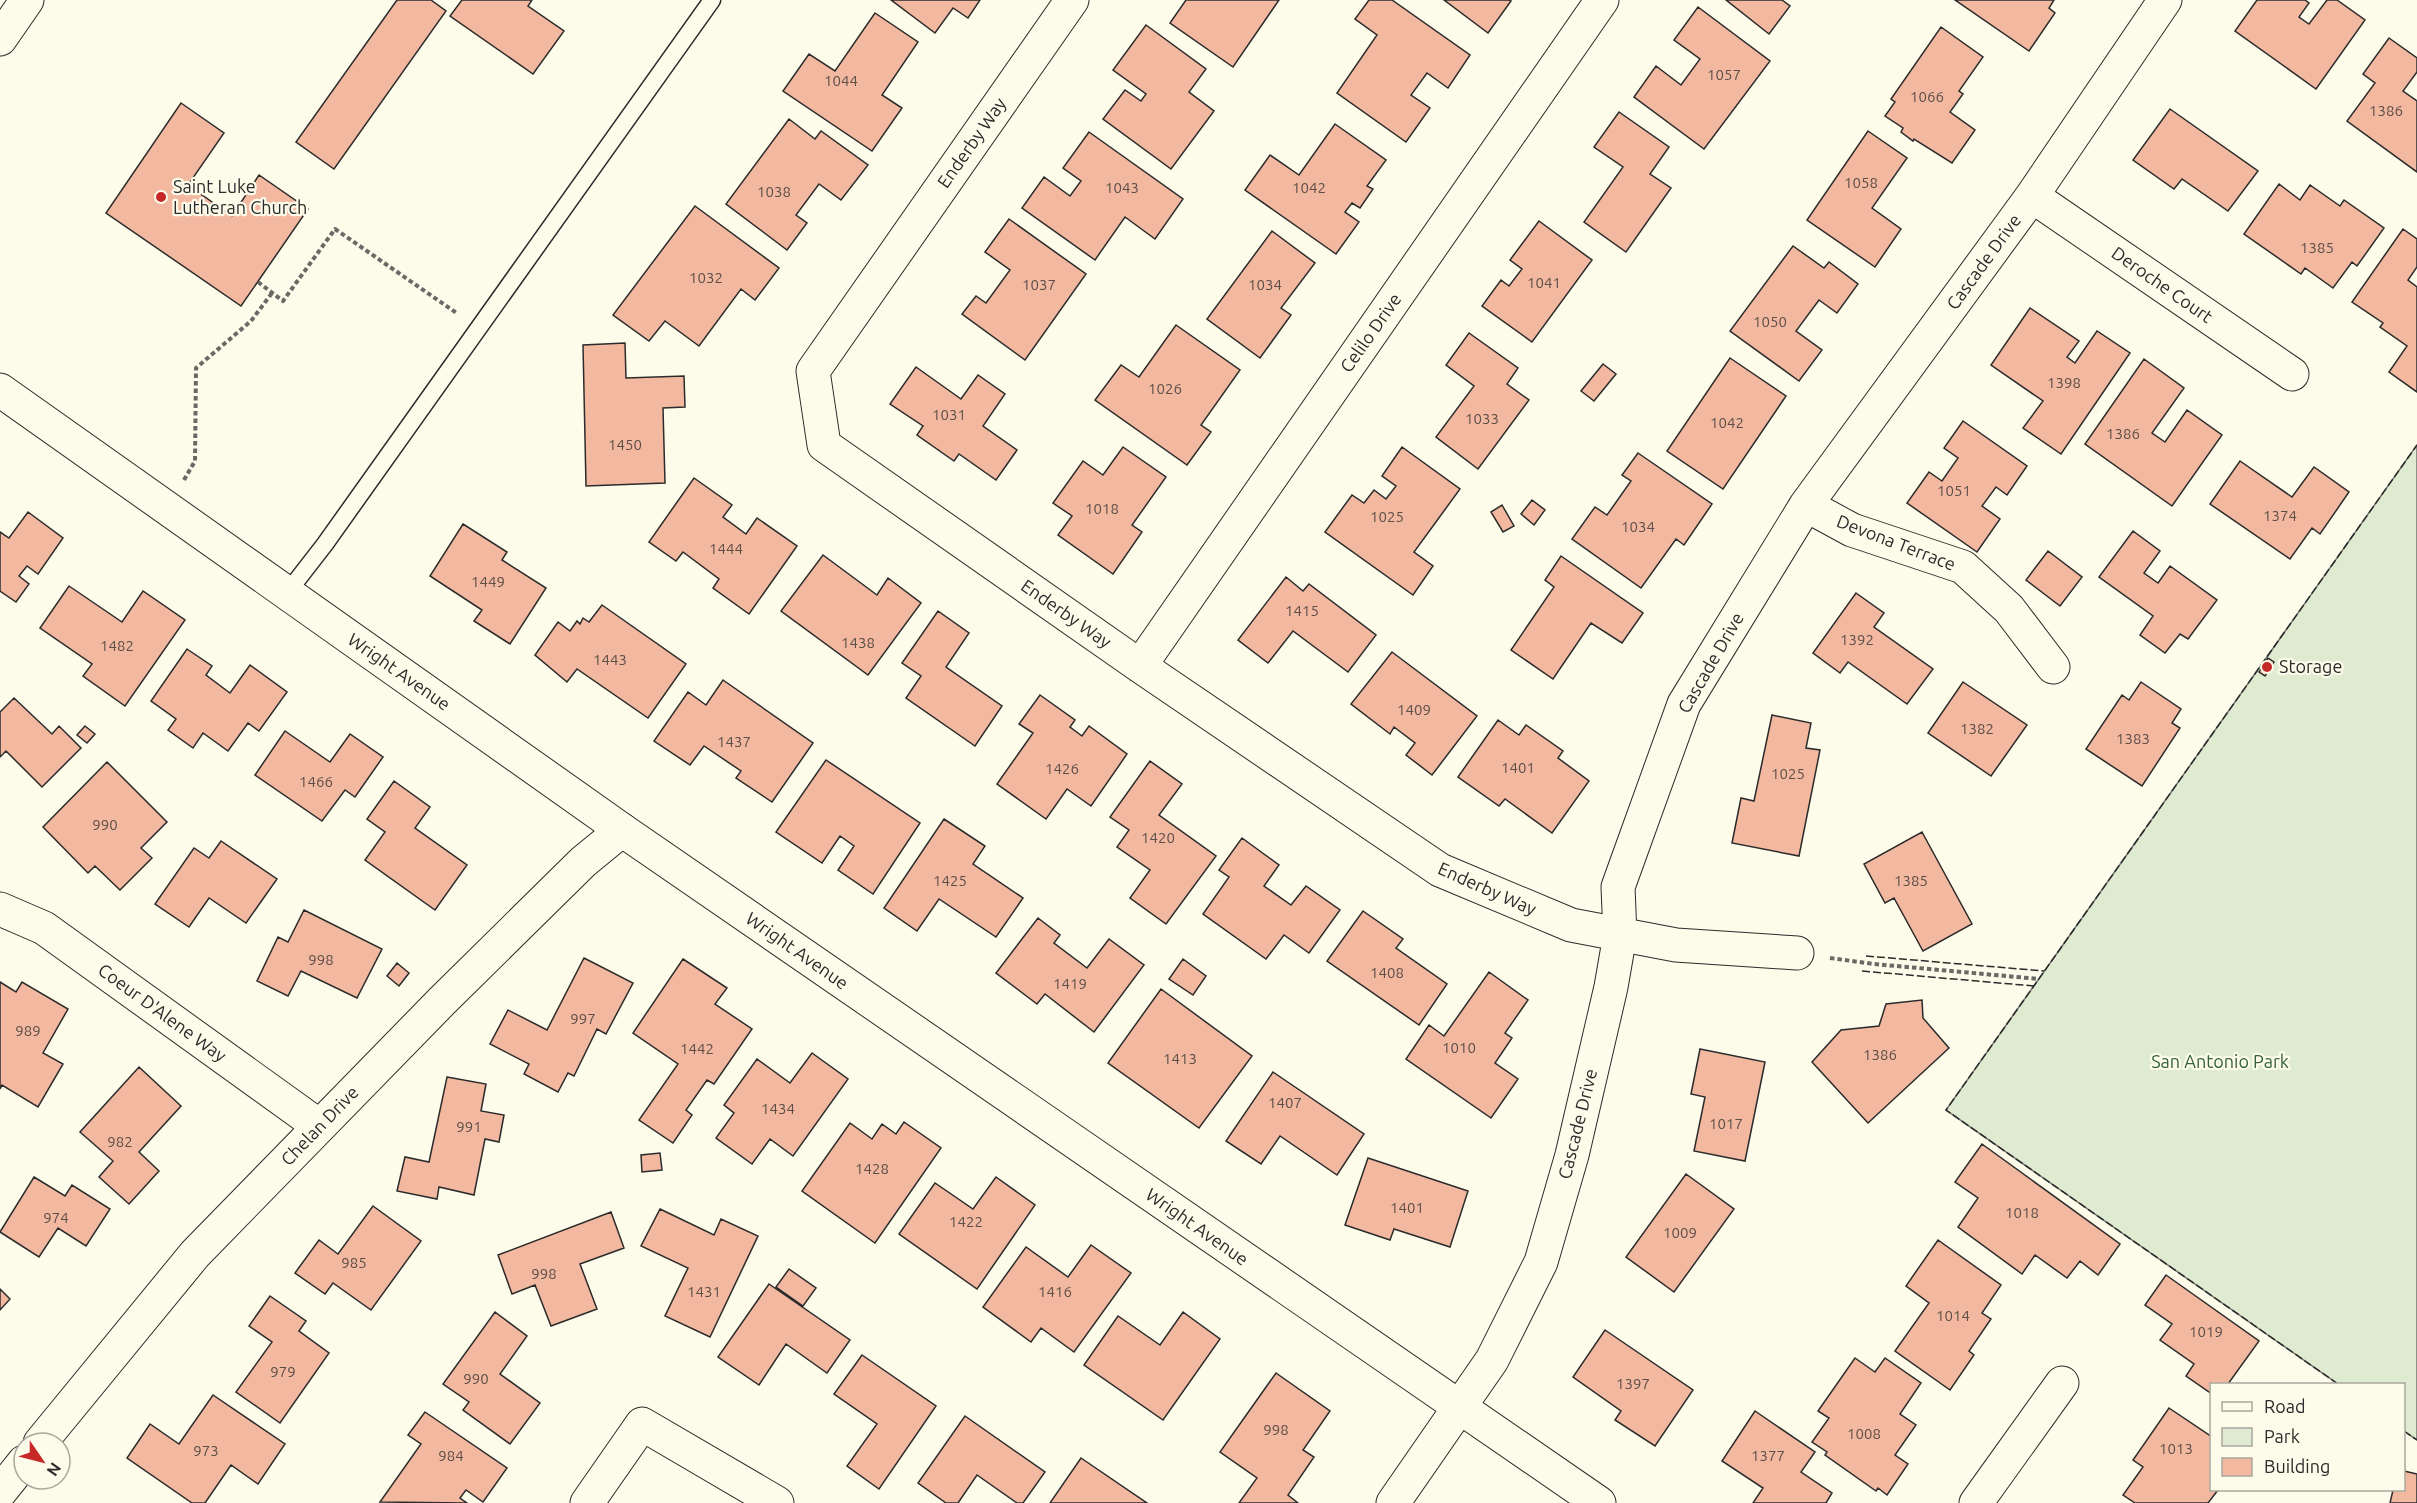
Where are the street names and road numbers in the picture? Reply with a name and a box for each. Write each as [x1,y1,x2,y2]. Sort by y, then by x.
street label: Enderby Way [933,93,1010,191]
street label: Cascade Drive [1942,210,2024,313]
street label: Deroche Court [2108,242,2217,326]
street label: Celilo Drive [1336,289,1405,376]
street label: Devona Terrace [1834,510,1959,574]
street label: Enderby Way [1018,575,1116,652]
street label: Cascade Drive [1673,609,1747,716]
street label: Wright Avenue [345,629,455,714]
street label: Enderby Way [1435,858,1540,919]
street label: Wright Avenue [743,908,853,993]
street label: Coeur D'Alene Way [95,959,231,1066]
street label: Cascade Drive [1554,1067,1600,1181]
street label: Chelan Drive [277,1082,362,1169]
street label: Wright Avenue [1143,1184,1253,1269]

